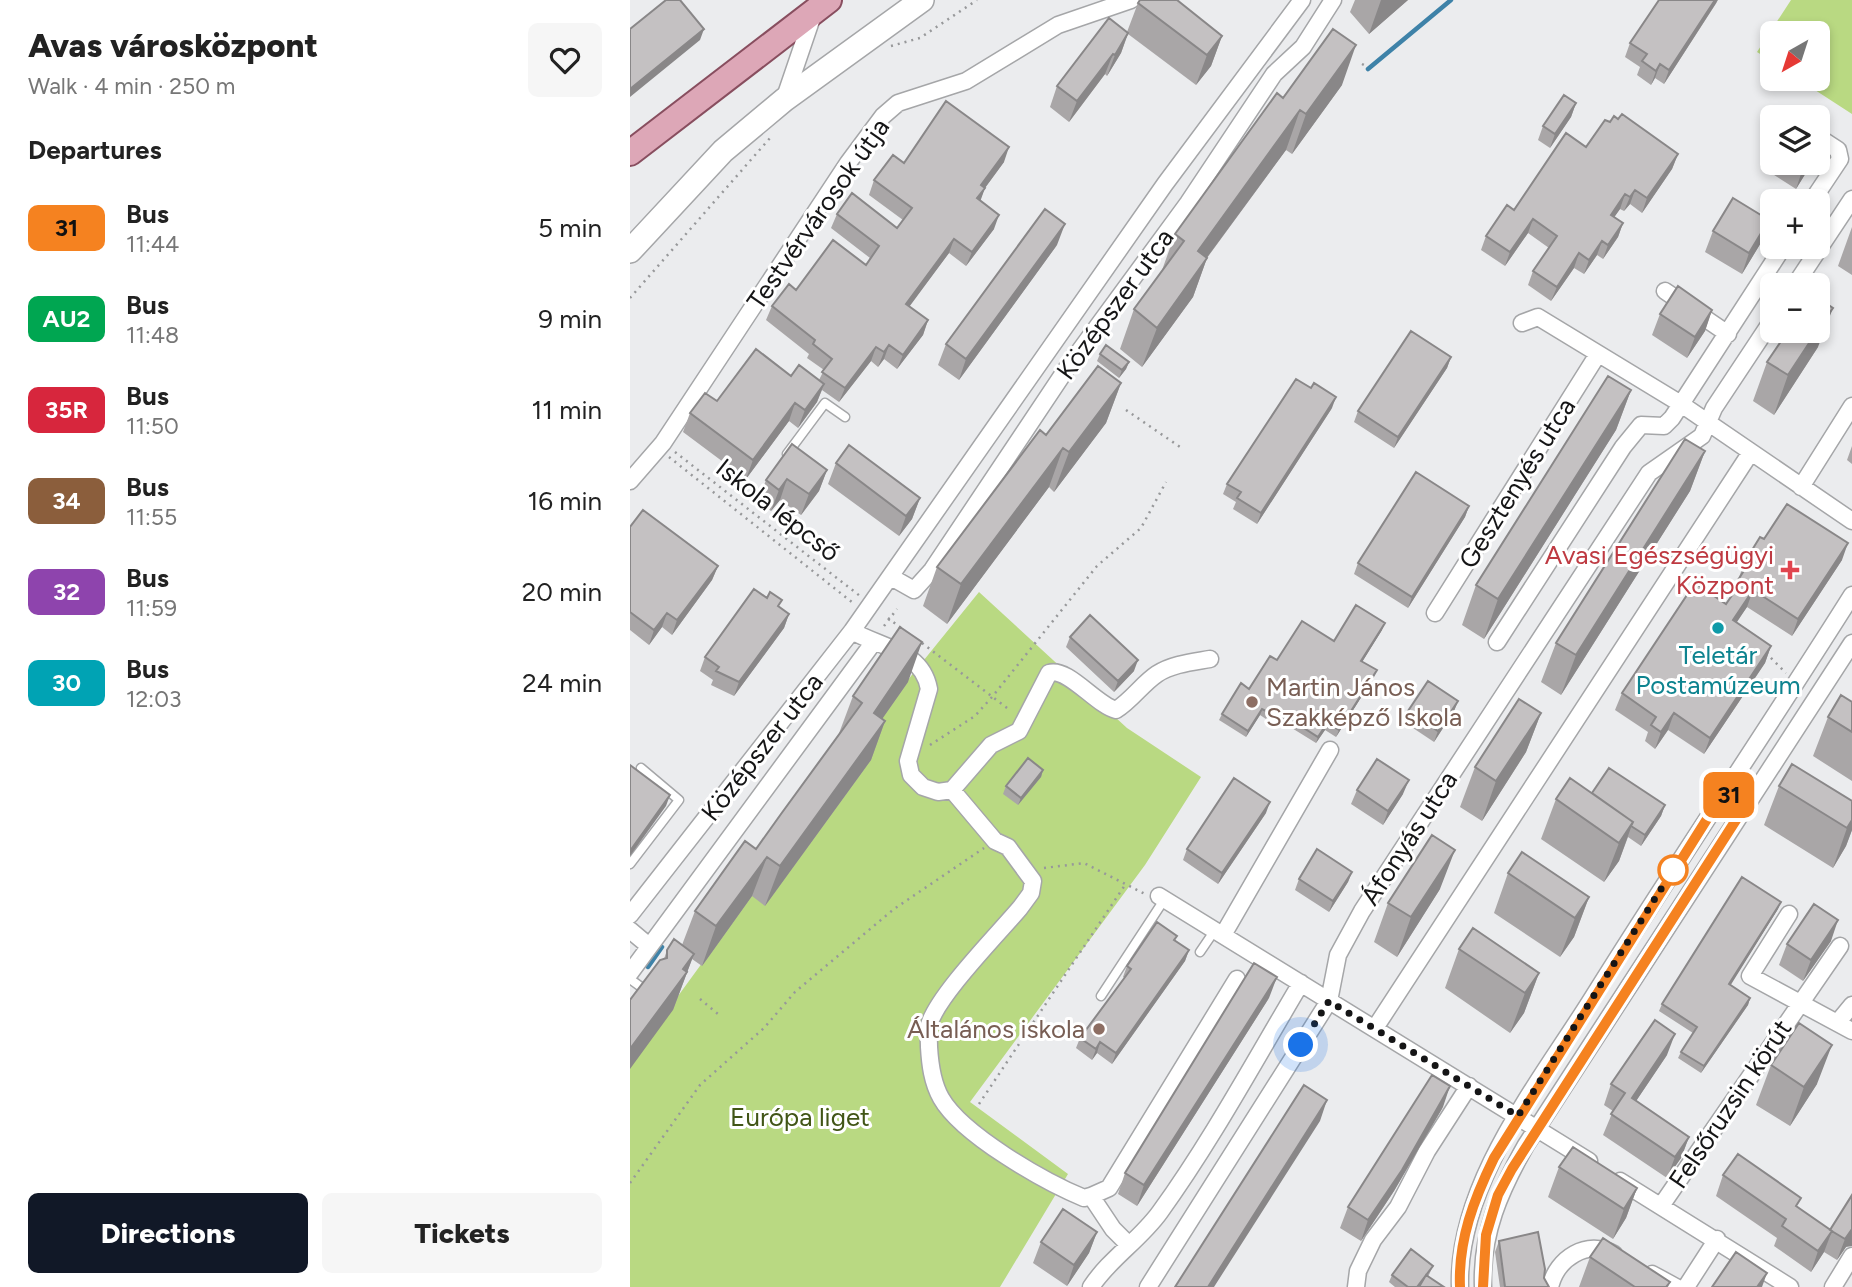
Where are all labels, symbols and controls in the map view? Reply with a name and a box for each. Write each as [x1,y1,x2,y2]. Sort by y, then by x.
north arrow [1760,21,1830,91]
map controls [1760,21,1830,343]
button: heart [528,23,602,97]
text: Avas városközpont [28,26,318,65]
text: Walk · 4 min · 250 m [28,72,235,100]
button: layers [1760,105,1830,175]
street label: Testvérvárosok útja [740,112,896,316]
text: Departures [28,134,162,166]
button: + [1760,189,1830,259]
text: Bus [126,198,169,230]
text: 5 min [538,212,602,244]
text: 31 [55,213,78,242]
street label: Középszer utca [1049,222,1181,386]
text: 11:44 [126,230,179,258]
button: − [1760,273,1830,343]
text: Bus [126,289,169,321]
text: 9 min [538,303,602,335]
text: AU2 [43,304,90,333]
text: 11:48 [126,321,179,349]
text: Bus [126,380,169,412]
street label: Gesztenyés utca [1452,392,1582,574]
text: 11 min [531,394,602,426]
text: 35R [45,395,88,424]
text: 11:50 [126,412,179,440]
street label: Iskola lépcső [710,452,846,568]
text: Bus [126,471,169,503]
text: 16 min [527,485,602,517]
text: 34 [52,486,81,515]
text: 11:55 [126,503,177,531]
place label: Avasi Egészségügyi Központ [1545,539,1774,601]
marker: Avasi Egészségügyi Központ [1780,560,1800,580]
text: Bus [126,562,169,594]
text: 20 min [522,576,602,608]
text: 32 [53,577,80,606]
text: 11:59 [126,594,177,622]
marker: Teletár Postamúzeum [1710,620,1726,636]
place label: Teletár Postamúzeum [1635,639,1801,701]
text: Bus [126,653,169,685]
text: 24 min [522,667,602,699]
street label: Középszer utca [694,667,830,827]
text: 30 [52,668,81,697]
place label: Martin János Szakképző Iskola [1266,671,1462,733]
text: 12:03 [126,685,181,713]
marker: Martin János Szakképző Iskola [1244,694,1260,710]
street label: Áfonyás utca [1354,765,1464,911]
line badge: 31 [1698,772,1760,818]
text: 31 [1717,780,1741,809]
unlabelled marker [1658,855,1688,885]
place label: Általános iskola [907,1013,1085,1045]
street label: Felsőruzsin körút [1662,1013,1798,1195]
marker: Általános iskola [1091,1021,1107,1037]
your location [1283,1027,1318,1062]
park label: Európa liget [730,1101,870,1133]
button: Directions [28,1193,308,1273]
button: Tickets [322,1193,602,1273]

